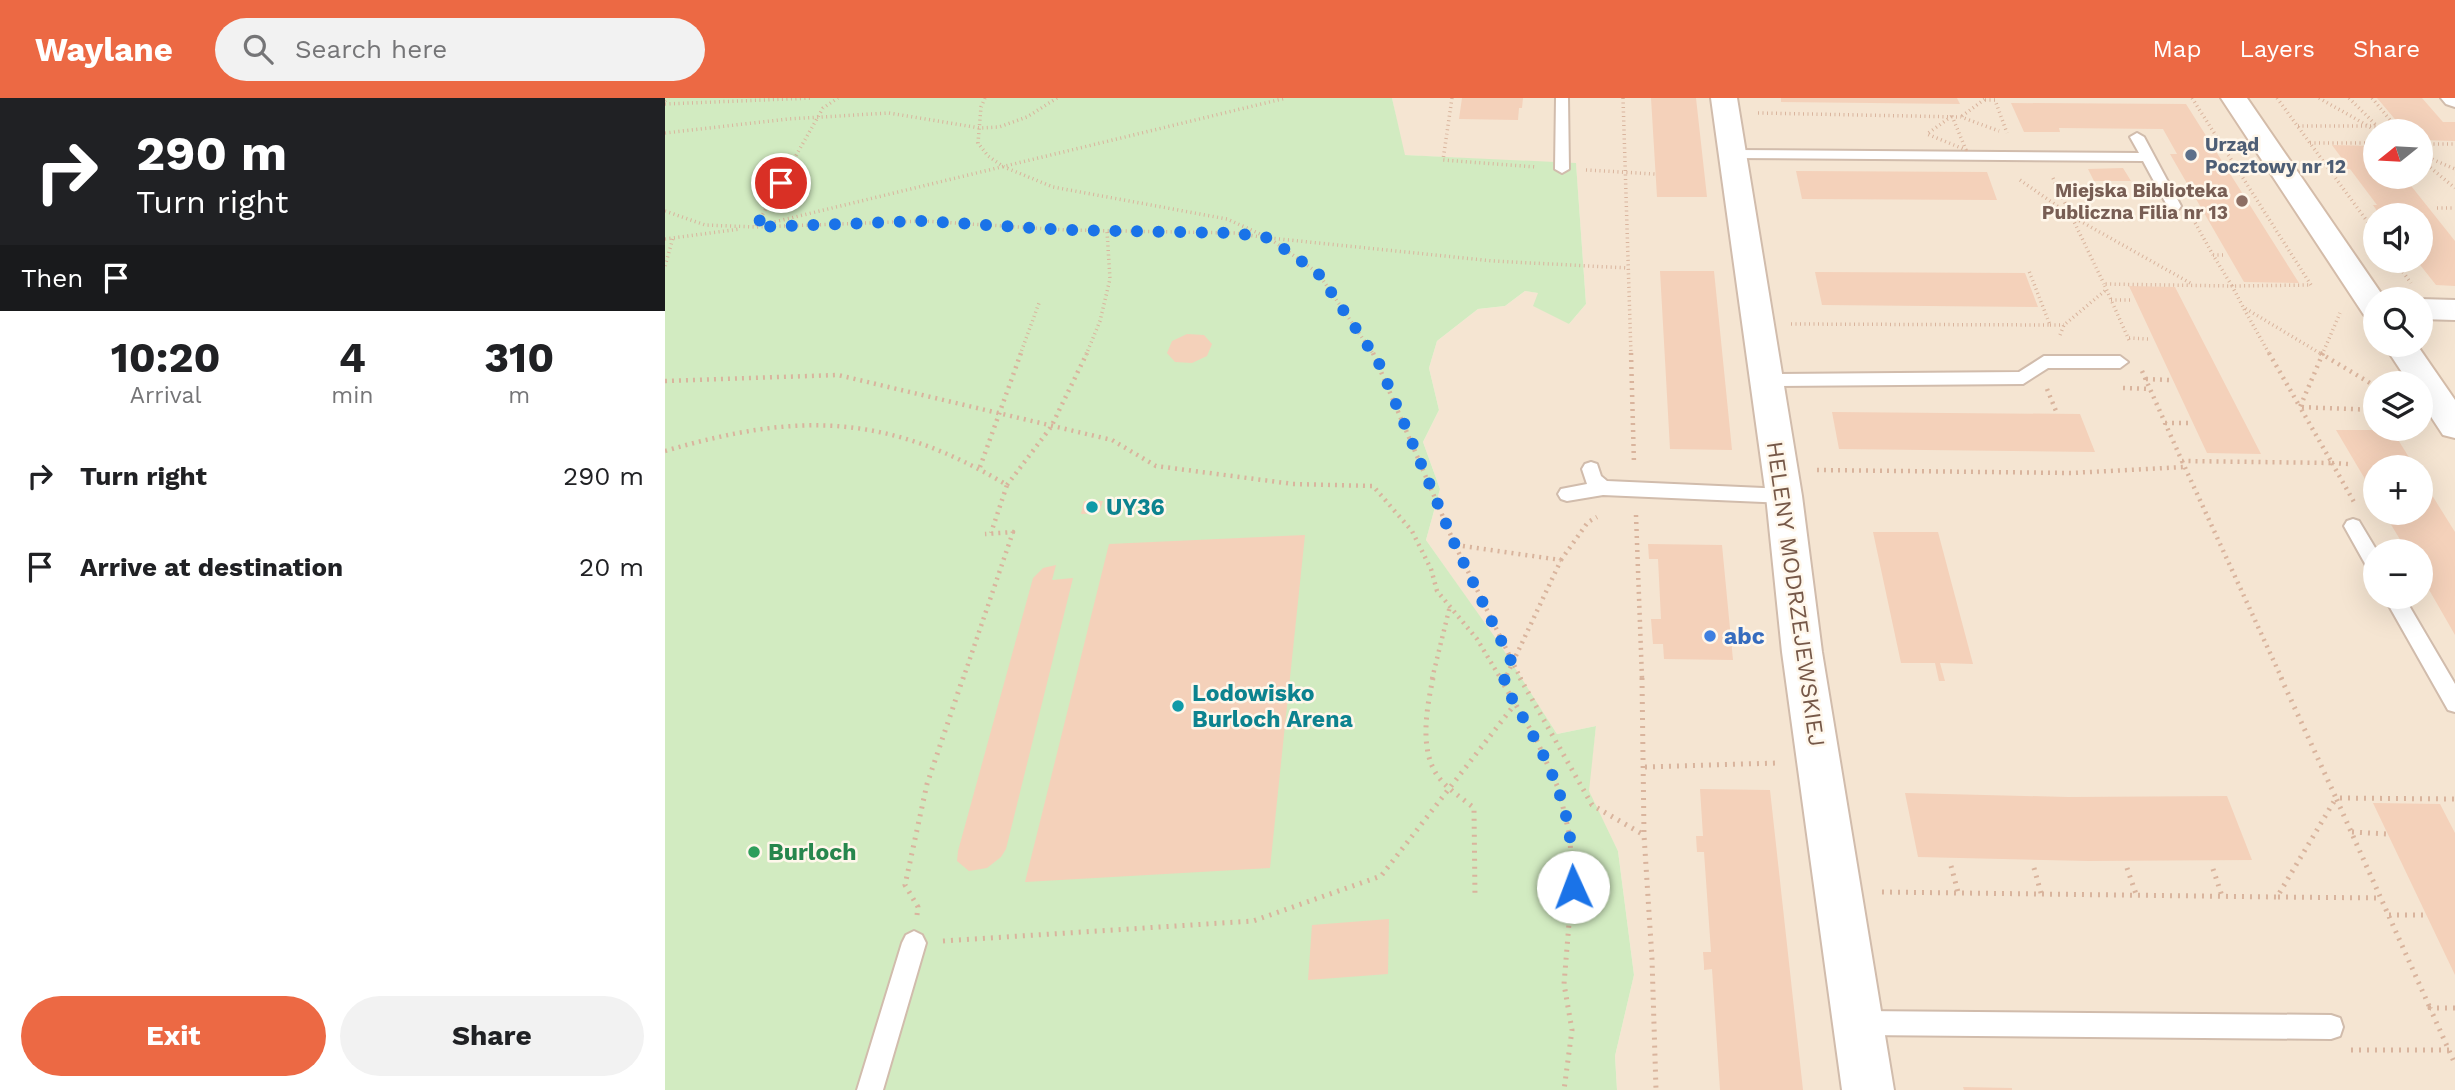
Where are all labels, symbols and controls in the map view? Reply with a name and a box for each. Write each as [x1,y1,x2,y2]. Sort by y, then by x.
search box [215,18,705,81]
text: Waylane [35,30,173,69]
icon: search [239,30,277,68]
text: Search here [295,34,447,64]
text: Map [2153,35,2201,63]
text: Layers [2239,35,2315,63]
text: Share [2353,35,2420,63]
north arrow [2363,119,2433,189]
map controls [2363,119,2433,609]
text: 290 m [136,124,287,182]
icon: right [21,126,112,217]
place label: Urząd Pocztowy nr 12 [2205,133,2346,178]
marker: Urząd Pocztowy nr 12 [2183,147,2199,163]
pin [751,153,811,213]
icon: arrive [762,164,800,202]
place label: Miejska Biblioteka Publiczna Filia nr 13 [2042,179,2228,224]
text: Turn right [136,183,288,221]
marker: Miejska Biblioteka Publiczna Filia nr 13 [2234,193,2250,209]
button: sound [2363,203,2433,273]
icon: arrive [97,259,135,297]
text: Then [21,263,83,293]
button: search [2363,287,2433,357]
text: 10:20 [111,333,221,382]
text: 4 [339,333,366,382]
text: 310 [484,333,554,382]
button: layers [2363,371,2433,441]
text: Arrival [130,382,202,409]
text: min [331,382,374,409]
text: m [508,382,530,409]
street label: HELENY MODRZEJEWSKIEJ [1761,440,1830,749]
button: + [2363,455,2433,525]
icon: right [21,457,59,495]
text: Turn right [80,461,207,491]
text: 290 m [563,461,644,491]
place label: UY36 [1106,494,1165,521]
marker: UY36 [1084,499,1100,515]
button: − [2363,539,2433,609]
icon: arrive [21,548,59,586]
text: Arrive at destination [80,552,343,582]
text: 20 m [579,552,644,582]
place label: abc [1724,623,1765,650]
marker: abc [1702,628,1718,644]
place label: Lodowisko Burloch Arena [1192,680,1353,733]
marker: Lodowisko Burloch Arena [1170,698,1186,714]
place label: Burloch [768,839,856,866]
marker: Burloch [746,844,762,860]
position arrow [1536,850,1610,924]
button: Exit [21,996,326,1076]
button: Share [340,996,644,1076]

